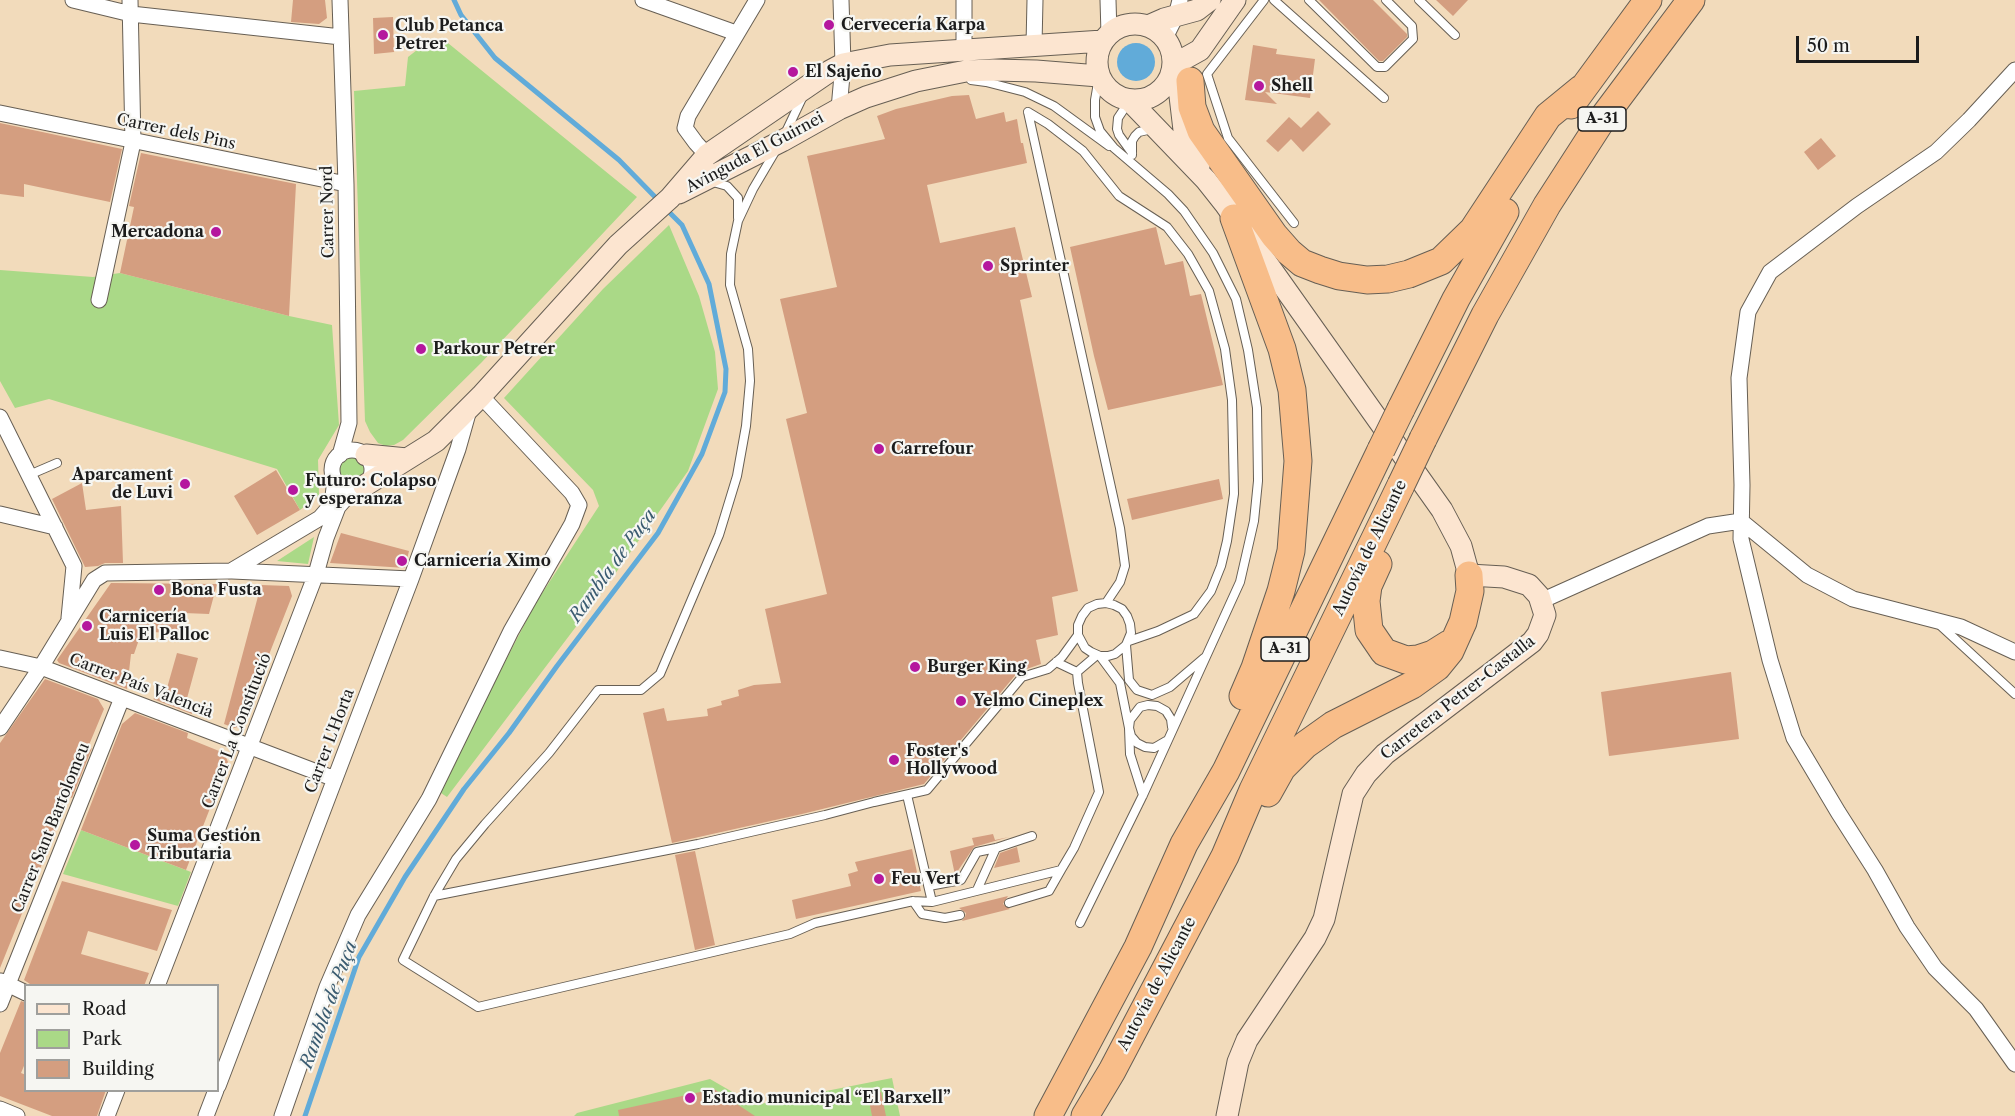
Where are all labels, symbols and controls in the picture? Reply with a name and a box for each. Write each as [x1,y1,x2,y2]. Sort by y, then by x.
place label: Cervecería Karpa [841,15,985,35]
place label: Club Petanca Petrer [395,16,503,54]
marker: Cervecería Karpa [822,18,836,32]
scale bar [1799,24,1922,62]
marker: Club Petanca Petrer [376,28,390,42]
text: 50 m [1807,35,1850,57]
place label: El Sajeño [805,62,882,82]
marker: El Sajeño [786,65,800,79]
place label: Shell [1271,76,1313,96]
marker: Shell [1252,79,1266,93]
road number: A-31 [1578,107,1626,131]
street label: Avinguda El Guirnei [683,109,827,197]
street label: Carrer dels Pins [115,110,237,154]
street label: Carrer Nord [318,165,338,259]
place label: Mercadona [111,222,204,242]
marker: Mercadona [209,225,223,239]
place label: Sprinter [1000,256,1069,276]
marker: Sprinter [981,259,995,273]
place label: Parkour Petrer [433,339,555,359]
marker: Parkour Petrer [414,342,428,356]
place label: Carrefour [891,439,973,459]
marker: Carrefour [872,442,886,456]
place label: Aparcament de Luvi [72,465,173,503]
place label: Futuro: Colapso y esperanza [305,471,436,509]
marker: Aparcament de Luvi [178,477,192,491]
street label: Autovía de Alicante [1329,477,1411,619]
marker: Futuro: Colapso y esperanza [286,483,300,497]
water label: Rambla de Puça [565,505,661,627]
place label: Carnicería Ximo [414,551,551,571]
marker: Carnicería Ximo [395,554,409,568]
place label: Bona Fusta [171,580,262,600]
marker: Bona Fusta [152,583,166,597]
place label: Carnicería Luis El Palloc [99,607,209,645]
marker: Carnicería Luis El Palloc [80,619,94,633]
street label: Carretera Petrer-Castalla [1377,632,1539,764]
road number: A-31 [1261,637,1309,661]
street label: Carrer País Valencià [66,650,216,722]
street label: Carrer La Constitució [198,650,276,812]
place label: Burger King [927,657,1026,677]
marker: Burger King [908,660,922,674]
street label: Carrer L'Horta [301,686,359,796]
place label: Yelmo Cineplex [973,691,1103,711]
marker: Yelmo Cineplex [954,694,968,708]
street label: Carrer Sant Bartolomeu [8,740,94,916]
place label: Foster's Hollywood [906,741,997,779]
marker: Foster's Hollywood [887,753,901,767]
place label: Suma Gestión Tributaria [147,826,261,864]
marker: Suma Gestión Tributaria [128,838,142,852]
place label: Feu Vert [891,869,960,889]
marker: Feu Vert [872,872,886,886]
street label: Autovía de Alicante [1114,914,1200,1054]
water label: Rambla de Puça [296,938,362,1072]
legend [24,984,219,1092]
text: Road [82,998,127,1020]
text: Park [82,1028,121,1050]
text: Building [82,1058,154,1080]
place label: Estadio municipal “El Barxell” [702,1088,951,1108]
marker: Estadio municipal “El Barxell” [683,1091,697,1105]

